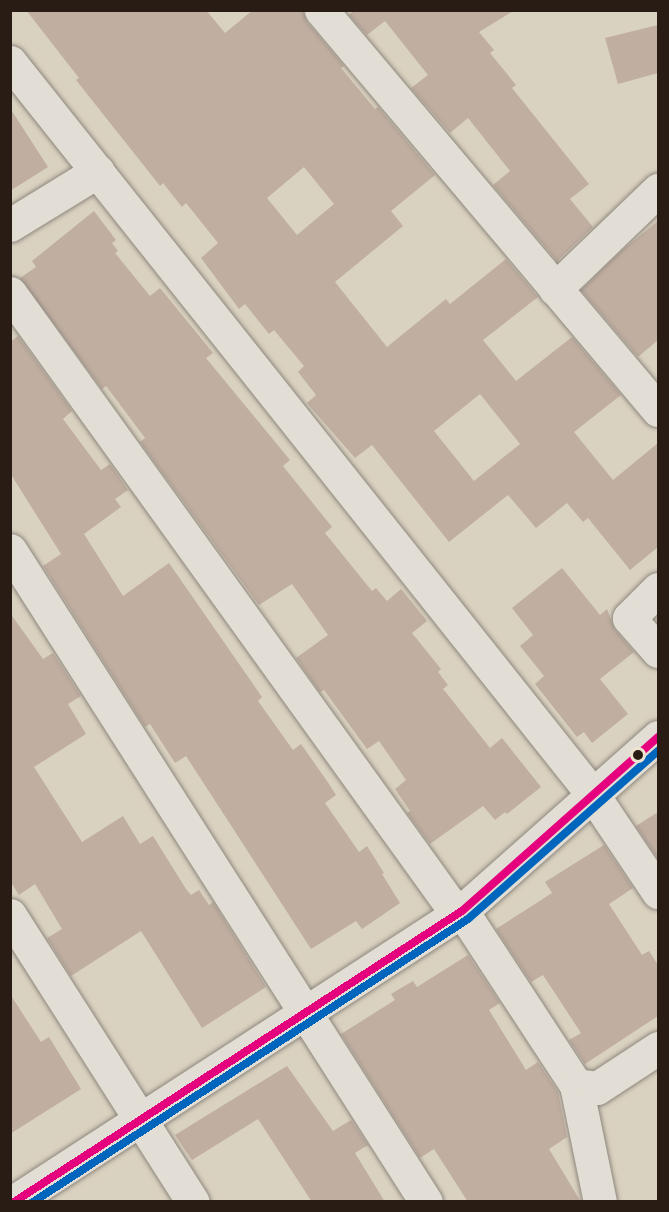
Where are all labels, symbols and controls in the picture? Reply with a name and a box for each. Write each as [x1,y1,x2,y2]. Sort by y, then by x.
unlabelled marker [632,749,644,761]

